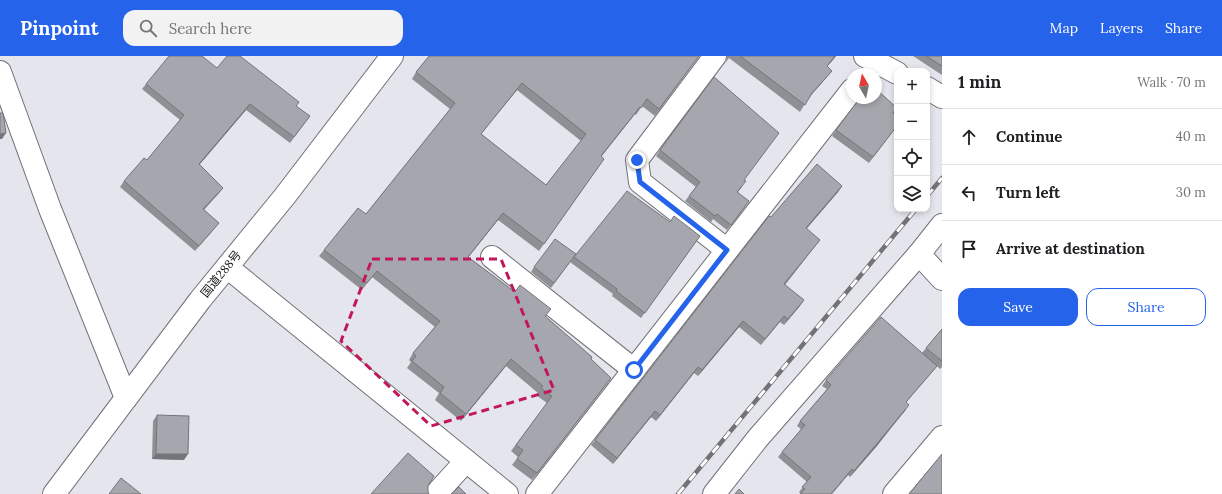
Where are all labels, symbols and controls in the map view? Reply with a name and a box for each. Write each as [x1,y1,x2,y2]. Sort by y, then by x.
search box [123,10,403,46]
text: Pinpoint [20,16,99,40]
icon: search [137,17,159,39]
text: Search here [169,19,252,38]
text: Map [1050,19,1078,37]
text: Layers [1100,19,1143,37]
text: Share [1165,19,1202,37]
north arrow [846,68,882,104]
map controls [894,68,930,212]
button: + [894,68,930,104]
text: 1 min [958,71,1001,93]
text: Walk · 70 m [1137,74,1206,91]
button: − [894,104,930,140]
icon: ahead [958,126,980,148]
text: Continue [996,127,1062,146]
text: 40 m [1176,128,1206,145]
button: locate [894,140,930,176]
route end [628,151,646,169]
button: layers [894,176,930,212]
icon: left [958,182,980,204]
text: Turn left [996,183,1060,202]
text: 30 m [1176,184,1206,201]
icon: arrive [958,238,980,260]
text: Arrive at destination [996,239,1145,258]
street label: 国道288号 [197,247,244,300]
button: Save [958,288,1078,326]
button: Share [1086,288,1206,326]
route start [625,361,643,379]

